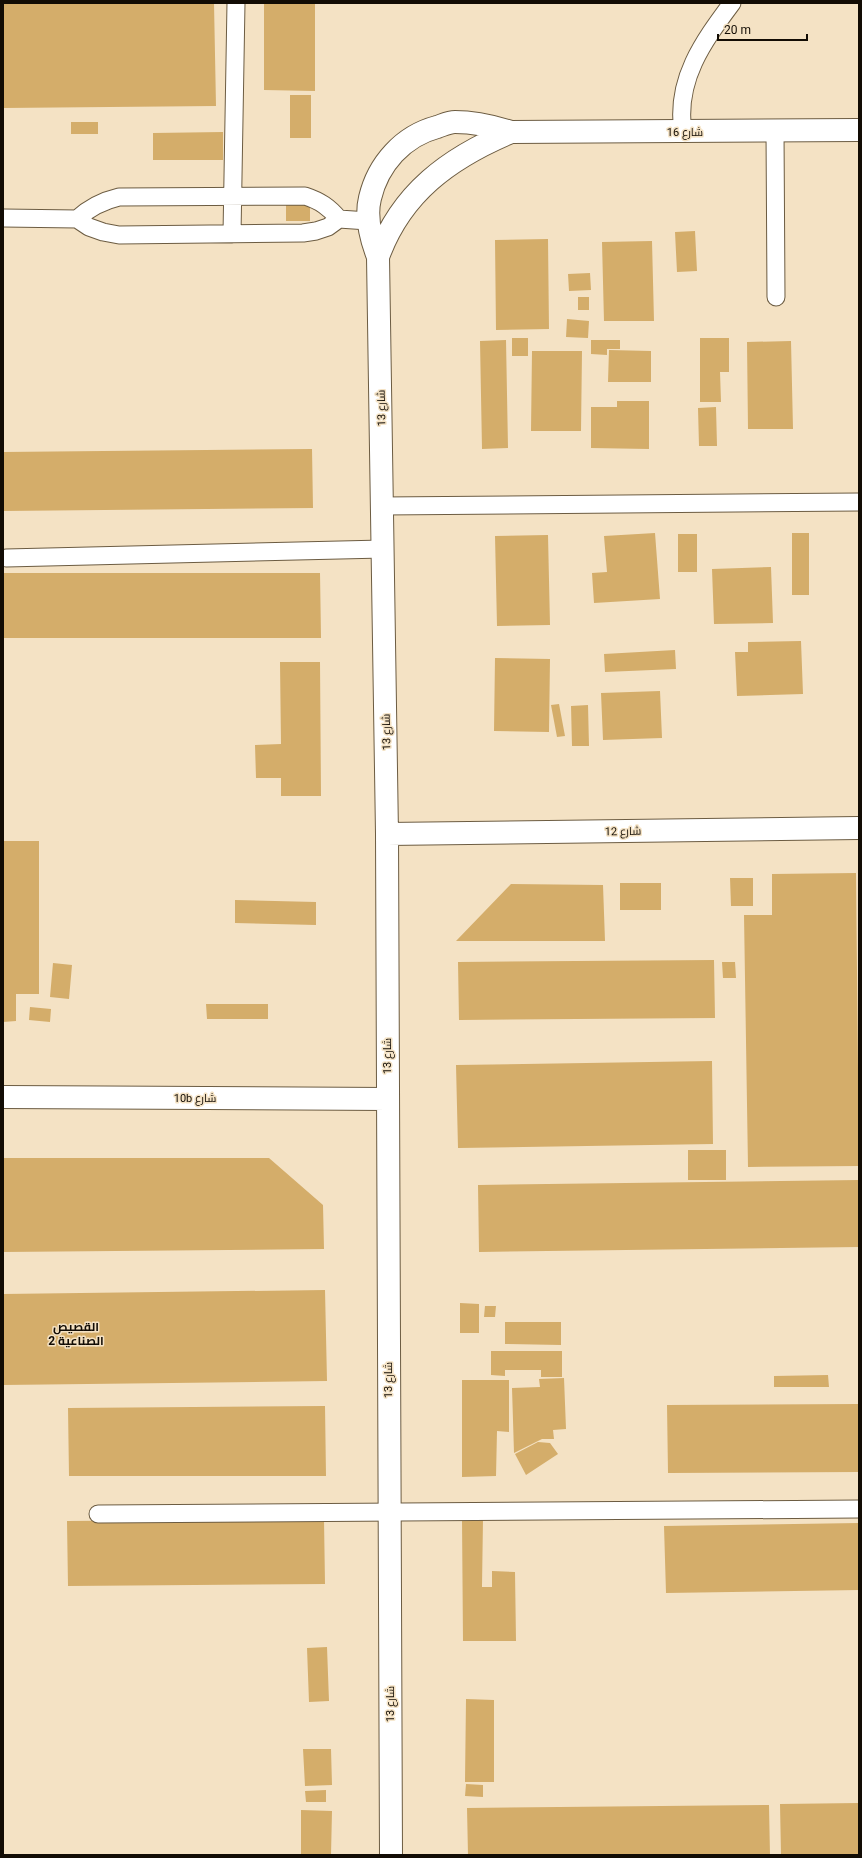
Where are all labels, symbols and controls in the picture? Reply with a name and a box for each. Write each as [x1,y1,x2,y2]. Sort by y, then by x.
scale bar [718,16,807,42]
text: 20 m [724,23,751,37]
street label: شارع 16 [667,126,703,140]
street label: شارع 13 [375,390,389,426]
street label: شارع 13 [380,714,394,750]
street label: شارع 12 [605,825,641,839]
street label: شارع 13 [381,1038,395,1074]
street label: 10b شارع [174,1092,216,1106]
district label: القصيص الصناعية 2 [48,1320,104,1348]
street label: شارع 13 [382,1362,396,1398]
street label: شارع 13 [384,1686,398,1722]

